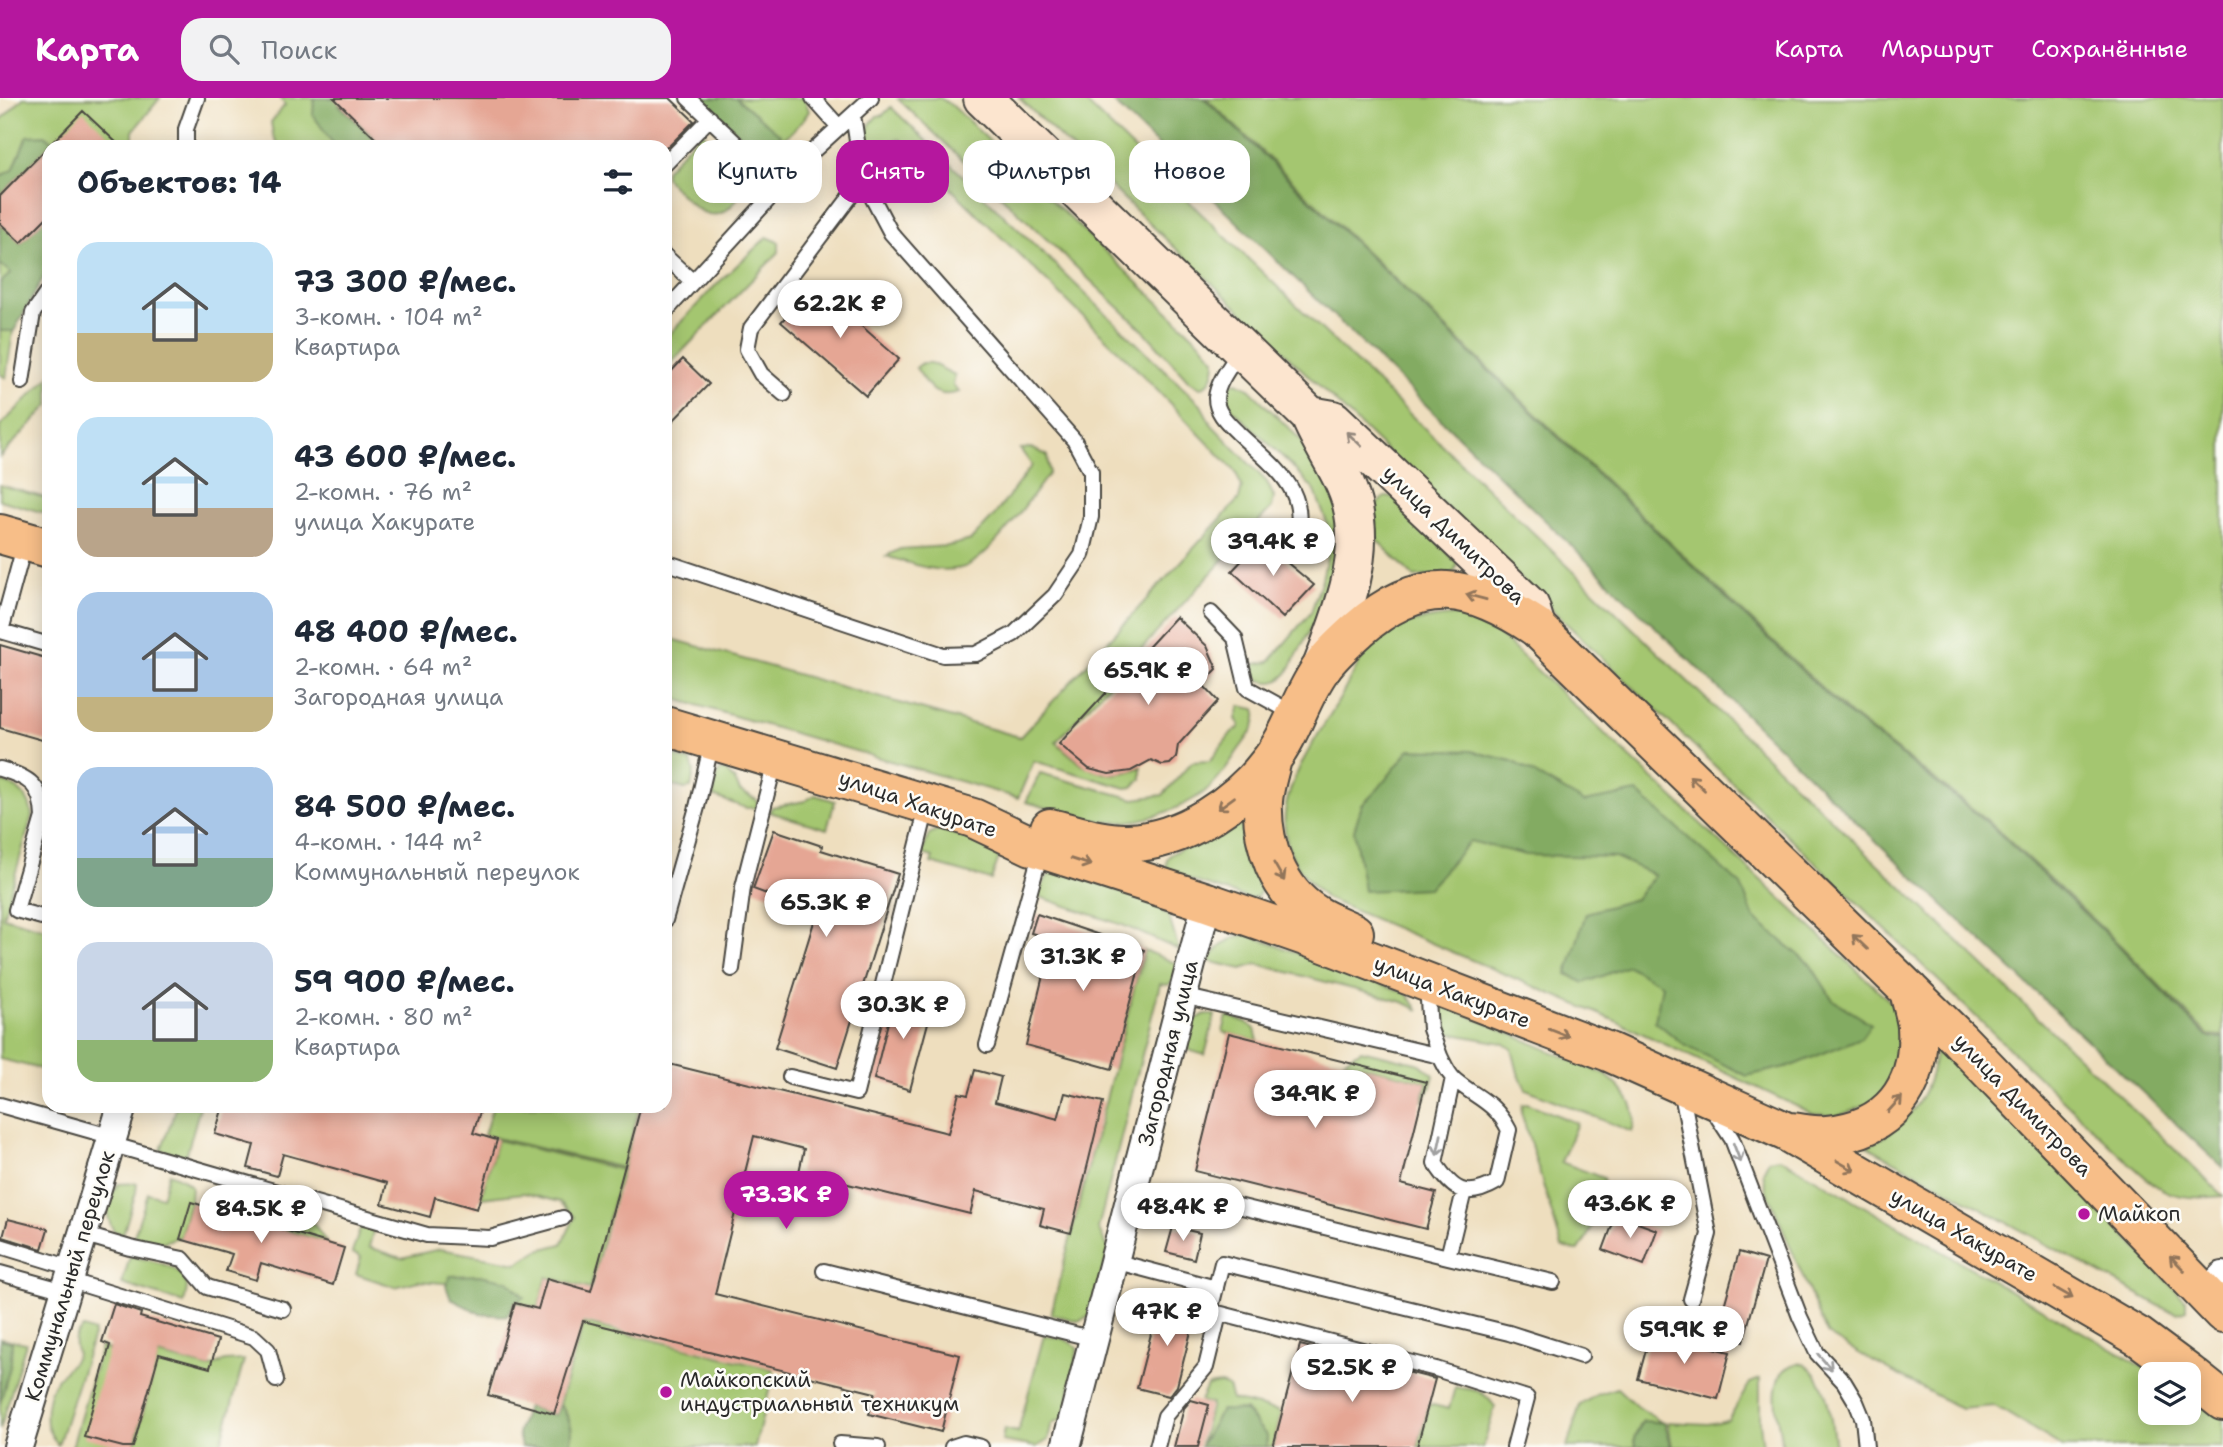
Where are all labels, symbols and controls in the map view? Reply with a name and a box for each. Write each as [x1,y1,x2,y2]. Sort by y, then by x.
search box [181,18,671,81]
text: Карта [35,27,139,72]
icon: search [205,30,243,68]
text: Поиск [261,32,337,67]
text: Карта [1775,33,1843,65]
text: Маршрут [1881,33,1993,65]
text: Сохранённые [2031,33,2188,65]
chip: Купить [693,140,822,203]
chip: Снять [836,140,949,203]
chip: Фильтры [963,140,1115,203]
chip: Новое [1129,140,1250,203]
text: Объектов: 14 [77,162,282,203]
icon: filters [599,163,637,201]
text: 73 300 ₽/мес. [294,261,517,302]
icon: home [133,270,217,354]
pin: 62.2K ₽ [775,280,905,340]
text: 62.2K ₽ [793,288,887,318]
text: 3-комн. · 104 m² [294,302,483,332]
text: Квартира [294,332,400,362]
one-way arrow [1346,431,1363,448]
text: 43 600 ₽/мес. [294,436,516,477]
icon: home [133,445,217,529]
street label: улица Димитрова [1377,459,1531,611]
text: 2-комн. · 76 m² [294,477,472,507]
text: улица Хакурате [294,507,475,537]
pin: 39.4K ₽ [1208,518,1338,578]
text: 39.4K ₽ [1227,526,1319,556]
one-way arrow [1465,590,1488,603]
text: 48 400 ₽/мес. [294,611,518,652]
icon: home [133,620,217,704]
pin: 65.9K ₽ [1083,648,1213,707]
text: 2-комн. · 64 m² [294,652,472,682]
text: 65.9K ₽ [1104,655,1192,685]
text: Загородная улица [294,682,503,712]
street label: улица Хакурате [835,764,1001,844]
one-way arrow [1689,775,1706,792]
text: 84 500 ₽/мес. [294,786,515,827]
icon: home [133,795,217,879]
one-way arrow [1217,796,1236,810]
text: 4-комн. · 144 m² [294,827,483,857]
text: Коммунальный переулок [294,857,580,887]
one-way arrow [1070,857,1092,870]
one-way arrow [1272,862,1286,882]
pin: 65.3K ₽ [761,880,891,939]
text: 65.3K ₽ [780,887,872,917]
pin: 31.3K ₽ [1018,934,1148,993]
one-way arrow [1852,934,1869,951]
text: 31.3K ₽ [1040,941,1126,971]
street label: улица Хакурате [1370,949,1534,1035]
street label: Загородная улица [1131,957,1205,1149]
text: 59 900 ₽/мес. [294,961,515,1002]
icon: home [133,970,217,1054]
pin: 30.3K ₽ [838,982,968,1041]
text: 30.3K ₽ [857,989,949,1019]
text: 2-комн. · 80 m² [294,1002,473,1032]
one-way arrow [1547,1028,1569,1040]
street label: улица Димитрова [1947,1028,2099,1182]
text: Квартира [294,1032,400,1062]
pin: 34.9K ₽ [1250,1070,1380,1130]
text: 34.9K ₽ [1270,1078,1360,1108]
one-way arrow [1887,1095,1903,1113]
one-way arrow [1432,1133,1445,1156]
one-way arrow [1732,1141,1745,1163]
street label: Коммунальный переулок [18,1147,122,1405]
one-way arrow [1836,1160,1856,1174]
pin: 73.3K ₽ [721,1172,851,1231]
text: 73.3K ₽ [740,1179,832,1209]
pin: 43.6K ₽ [1565,1180,1695,1240]
street label: улица Хакурате [1885,1182,2043,1288]
pin: 48.4K ₽ [1118,1184,1248,1243]
pin: 84.5K ₽ [196,1186,326,1245]
text: 43.6K ₽ [1584,1188,1676,1218]
text: 48.4K ₽ [1137,1191,1229,1221]
text: 84.5K ₽ [215,1193,307,1223]
place label: Майкоп [2098,1200,2181,1228]
marker: Майкоп [2076,1206,2092,1222]
one-way arrow [2168,1255,2185,1272]
one-way arrow [2054,1287,2074,1301]
pin: 47K ₽ [1118,1288,1216,1348]
text: 47K ₽ [1132,1296,1202,1326]
pin: 59.9K ₽ [1619,1306,1749,1366]
text: 59.9K ₽ [1639,1314,1729,1344]
pin: 52.5K ₽ [1287,1344,1417,1404]
text: 52.5K ₽ [1307,1352,1397,1382]
one-way arrow [1817,1352,1833,1370]
map controls [2138,1362,2201,1425]
button: layers [2138,1362,2201,1425]
place label: Майкопский индустриальный техникум [680,1366,959,1418]
marker: Майкопский индустриальный техникум [658,1384,674,1400]

